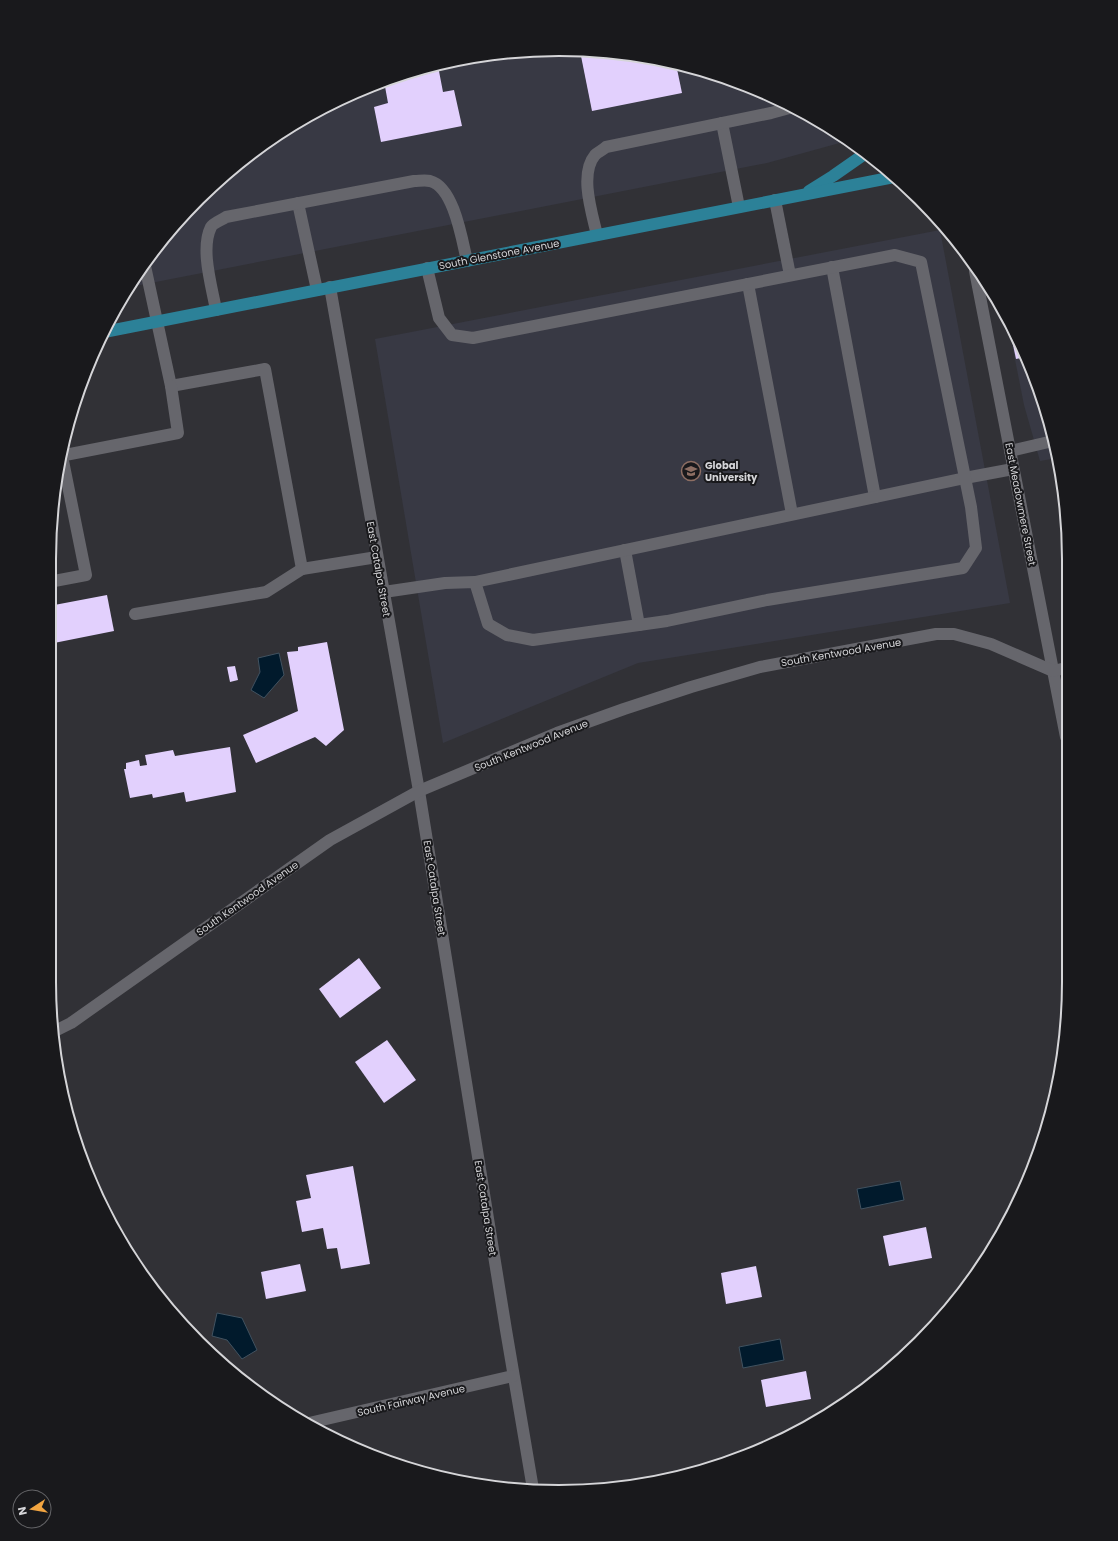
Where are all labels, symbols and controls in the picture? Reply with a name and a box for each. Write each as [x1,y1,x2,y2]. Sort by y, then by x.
street label: South Glenstone Avenue [438,235,561,274]
street label: East Meadowmere Street [1001,441,1040,567]
place label: Global University [705,458,758,485]
school or university icon: Global University [680,460,702,482]
street label: East Catalpa Street [363,520,394,618]
street label: South Kentwood Avenue [780,635,902,670]
street label: South Kentwood Avenue [472,716,590,775]
street label: East Catalpa Street [420,839,449,937]
street label: South Kentwood Avenue [193,857,301,939]
street label: East Catalpa Street [471,1159,500,1257]
street label: South Fairway Avenue [356,1381,466,1420]
north arrow [12,1489,52,1529]
text: N [14,1505,31,1517]

